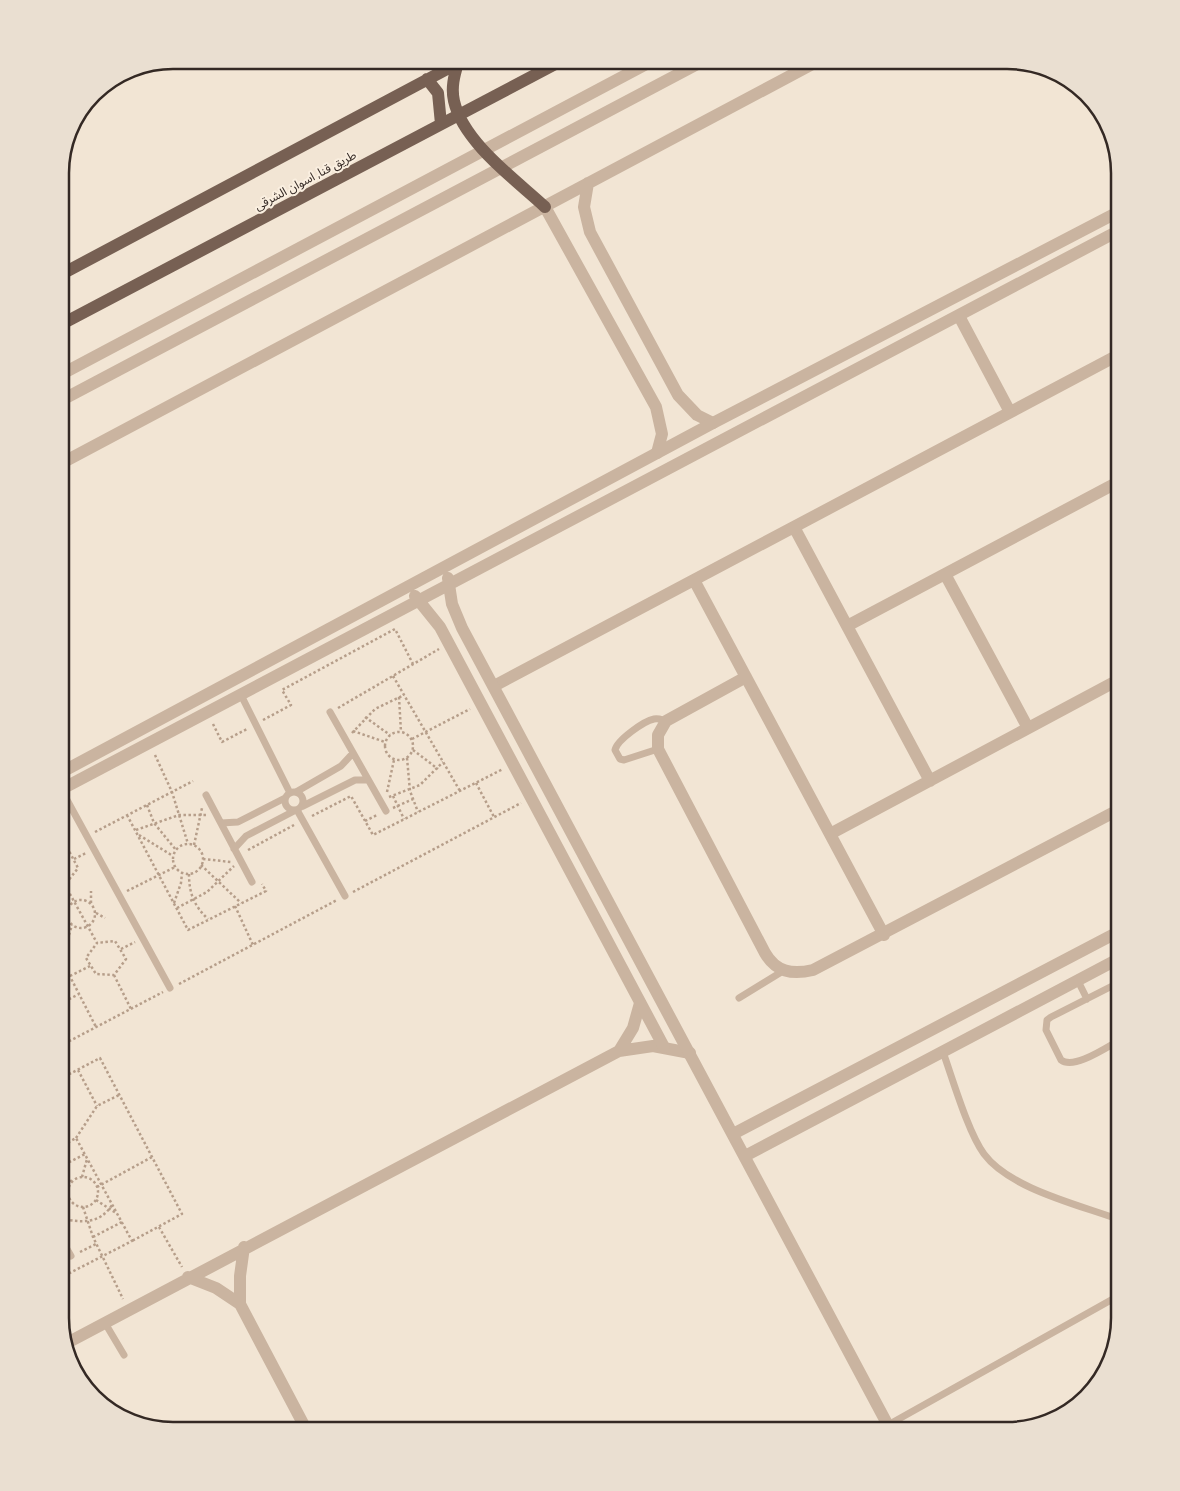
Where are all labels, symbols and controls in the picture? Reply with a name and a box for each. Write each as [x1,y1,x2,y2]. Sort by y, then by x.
street label: طريق قنا, اسوان الشرقى [251,145,359,215]

